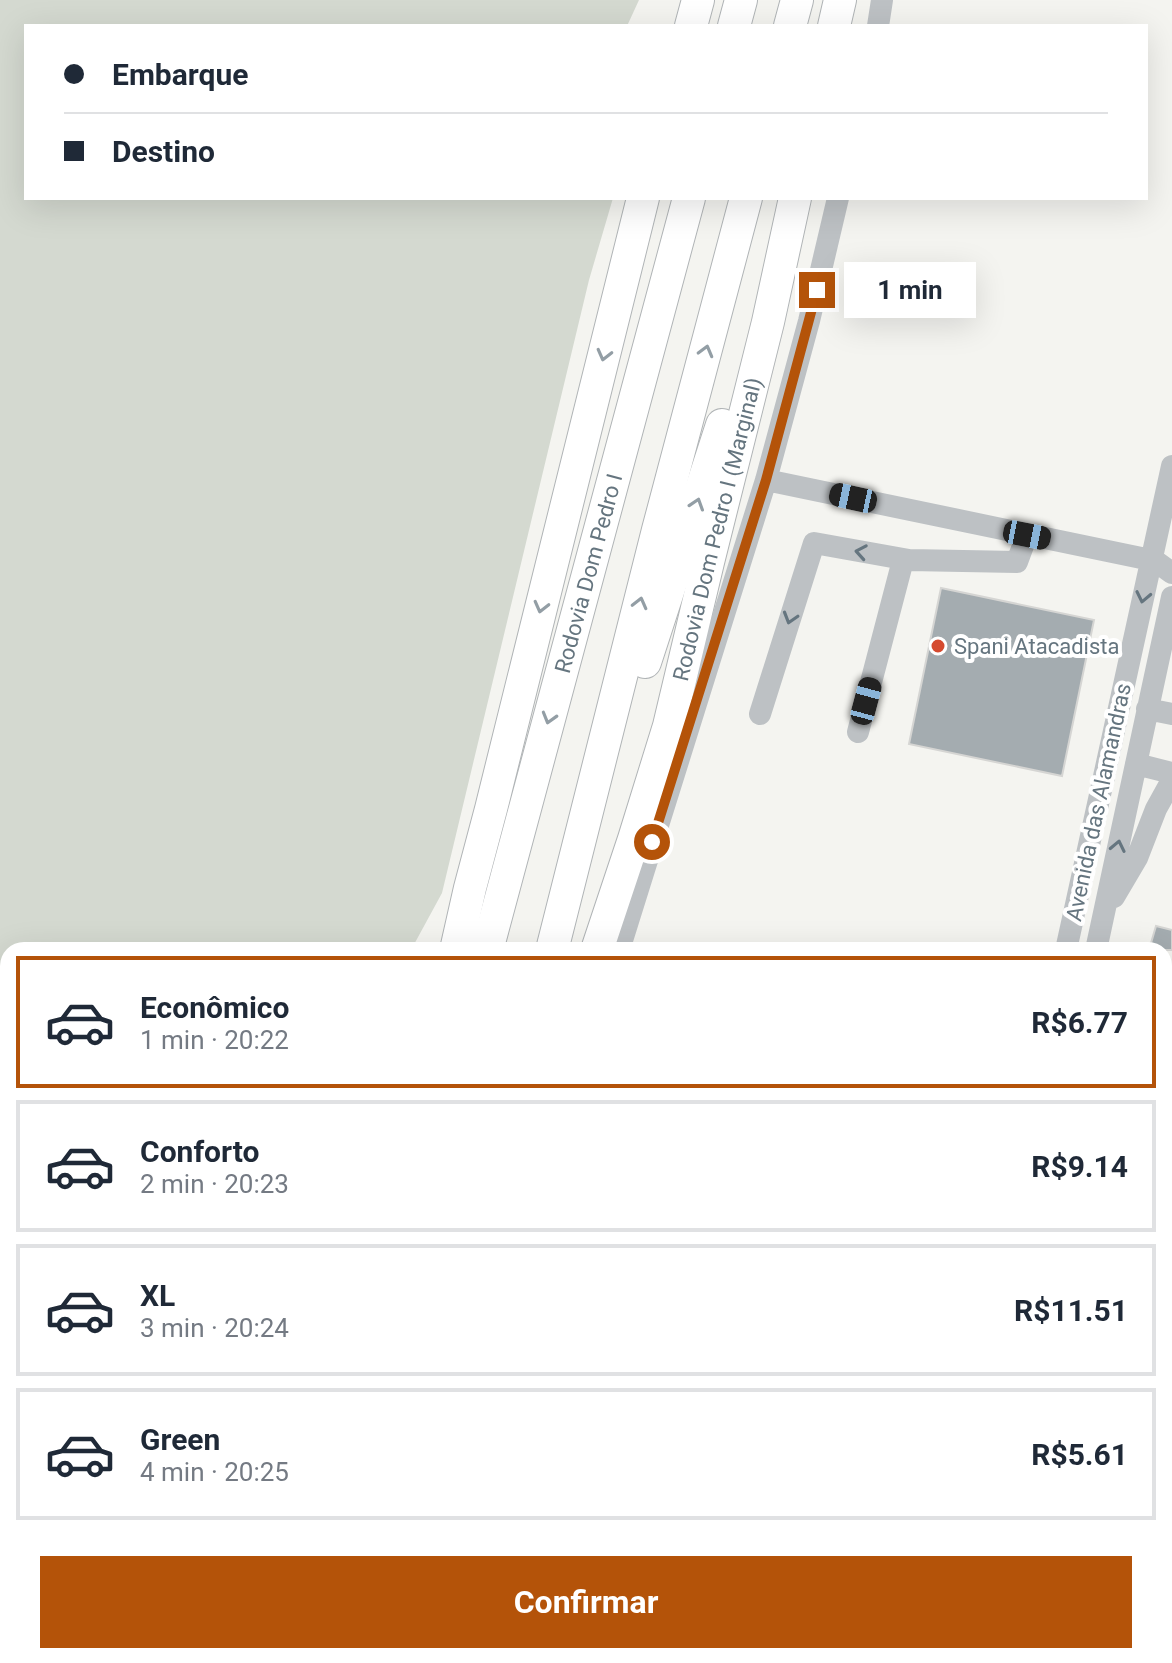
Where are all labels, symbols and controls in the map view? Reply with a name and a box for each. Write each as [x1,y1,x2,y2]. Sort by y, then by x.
text: Embarque [112,57,248,92]
text: Destino [112,134,215,169]
callout: 1 min [845,262,977,318]
route end [799,272,835,308]
text: 1 min [877,275,943,305]
one-way arrow [696,345,713,359]
one-way arrow [596,348,613,362]
street label: Rodovia Dom Pedro I (Marginal) [668,375,768,683]
street label: Rodovia Dom Pedro I [550,471,627,676]
car [827,481,879,515]
one-way arrow [688,498,704,512]
car [1001,519,1053,551]
one-way arrow [855,544,868,561]
one-way arrow [1135,590,1152,603]
one-way arrow [630,597,647,610]
one-way arrow [533,600,550,614]
one-way arrow [783,610,799,624]
place label: Spani Atacadista [954,634,1119,659]
marker: Spani Atacadista [929,637,947,655]
car [848,675,884,727]
street label: Avenida das Alamandras [1061,681,1136,923]
one-way arrow [541,711,558,725]
route start [634,824,670,860]
one-way arrow [1109,840,1126,854]
icon: car [44,986,116,1058]
text: Econômico [140,990,289,1025]
text: R$6.77 [1031,1005,1128,1040]
text: 1 min · 20:22 [140,1025,289,1055]
icon: car [44,1130,116,1202]
text: Conforto [140,1134,259,1169]
text: R$9.14 [1031,1149,1128,1184]
text: 2 min · 20:23 [140,1169,289,1199]
icon: car [44,1274,116,1346]
text: XL [140,1278,175,1313]
text: R$11.51 [1014,1293,1128,1328]
text: 3 min · 20:24 [140,1313,289,1343]
icon: car [44,1418,116,1490]
text: Green [140,1422,220,1457]
text: R$5.61 [1031,1437,1128,1472]
text: 4 min · 20:25 [140,1457,289,1487]
button: Confirmar [40,1556,1132,1648]

